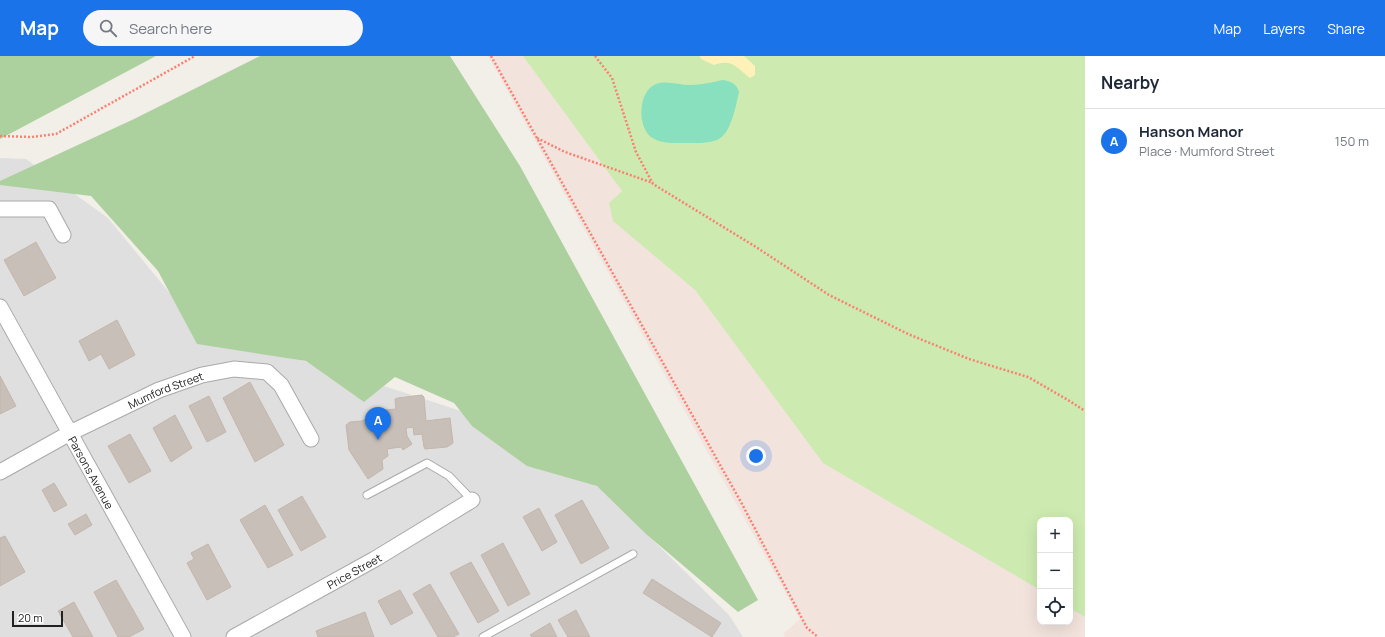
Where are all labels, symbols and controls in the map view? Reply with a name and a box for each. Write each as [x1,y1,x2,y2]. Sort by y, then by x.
search box [83,10,363,46]
text: Map [20,15,59,41]
icon: search [97,17,119,39]
text: Search here [129,18,212,39]
text: Map [1213,19,1241,38]
text: Layers [1263,19,1305,38]
text: Share [1327,19,1365,38]
text: Nearby [1101,71,1159,94]
text: Hanson Manor [1139,121,1244,142]
text: A [1110,132,1118,150]
text: 150 m [1335,132,1369,150]
text: Place · Mumford Street [1139,142,1275,160]
street label: Mumford Street [125,368,205,412]
pin: A [365,407,391,440]
street label: Parsons Avenue [66,433,118,512]
your location [746,446,766,466]
map controls [1037,517,1073,625]
button: + [1037,517,1073,553]
street label: Price Street [324,550,384,592]
button: − [1037,553,1073,589]
button: locate [1037,589,1073,625]
scale bar [12,609,63,628]
text: 20 m [18,610,43,625]

